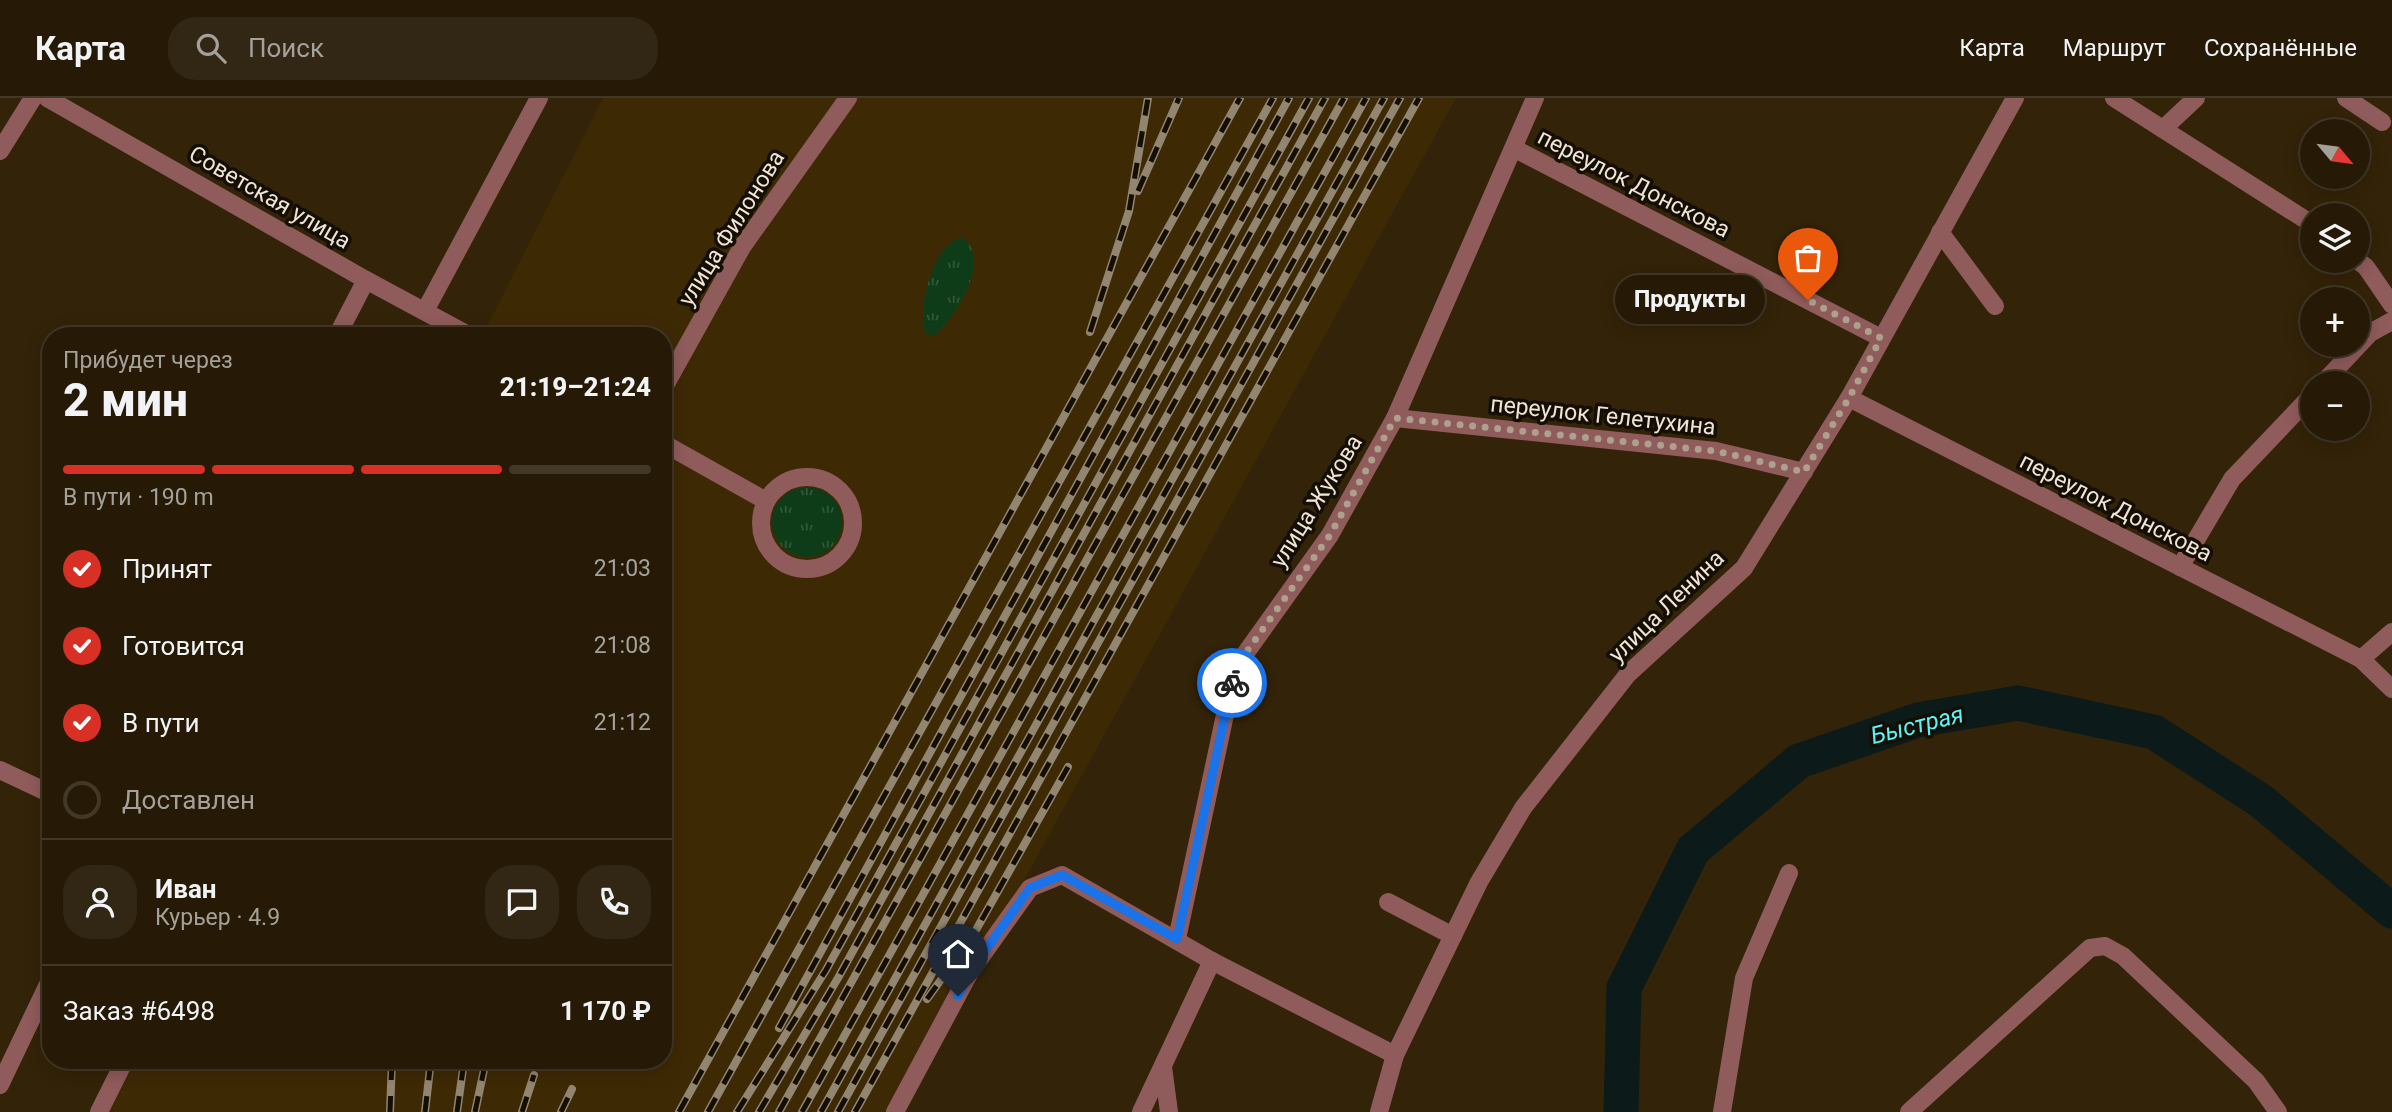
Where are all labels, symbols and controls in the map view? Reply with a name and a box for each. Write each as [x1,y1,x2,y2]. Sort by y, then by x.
search box [168,17,658,80]
text: Карта [35,29,126,68]
icon: search [192,29,230,67]
text: Поиск [248,33,324,63]
text: Карта [1959,34,2025,62]
text: Маршрут [2063,34,2166,62]
text: Сохранённые [2204,34,2357,62]
north arrow [2300,119,2370,189]
map controls [2300,119,2370,441]
street label: переулок Донскова [1533,123,1734,244]
street label: Советская улица [184,140,355,255]
street label: улица Филонова [673,145,790,311]
button: layers [2300,203,2370,273]
pin [1778,228,1838,300]
icon: bag [1789,239,1827,277]
callout: Продукты [1616,276,1766,325]
text: Продукты [1634,286,1746,313]
button: + [2300,287,2370,357]
text: Прибудет через [63,347,233,374]
button: − [2300,371,2370,441]
text: 21:19–21:24 [500,372,651,402]
text: 2 мин [63,373,188,427]
street label: переулок Гелетухина [1489,390,1717,441]
street label: улица Жукова [1265,430,1368,573]
street label: переулок Донскова [2015,447,2216,568]
text: В пути · 190 m [63,484,214,511]
street label: улица Ленина [1603,545,1730,668]
icon: check [63,550,101,588]
text: Принят [122,554,212,584]
text: 21:03 [594,555,651,582]
icon: check [63,627,101,665]
text: Готовится [122,631,245,661]
text: 21:08 [594,632,651,659]
courier [1197,648,1267,718]
icon: bike [1213,664,1251,702]
water label: Быстрая [1868,700,1966,750]
icon: check [63,704,101,742]
text: В пути [122,708,199,738]
text: 21:12 [594,709,651,736]
text: Доставлен [122,785,255,815]
button: person [63,865,137,939]
button: chat [485,865,559,939]
button: phone [577,865,651,939]
text: Иван [155,874,217,904]
text: Курьер · 4.9 [155,904,280,931]
pin [928,924,988,996]
icon: home [939,935,977,973]
text: Заказ #6498 [63,996,215,1026]
text: 1 170 ₽ [560,996,651,1026]

